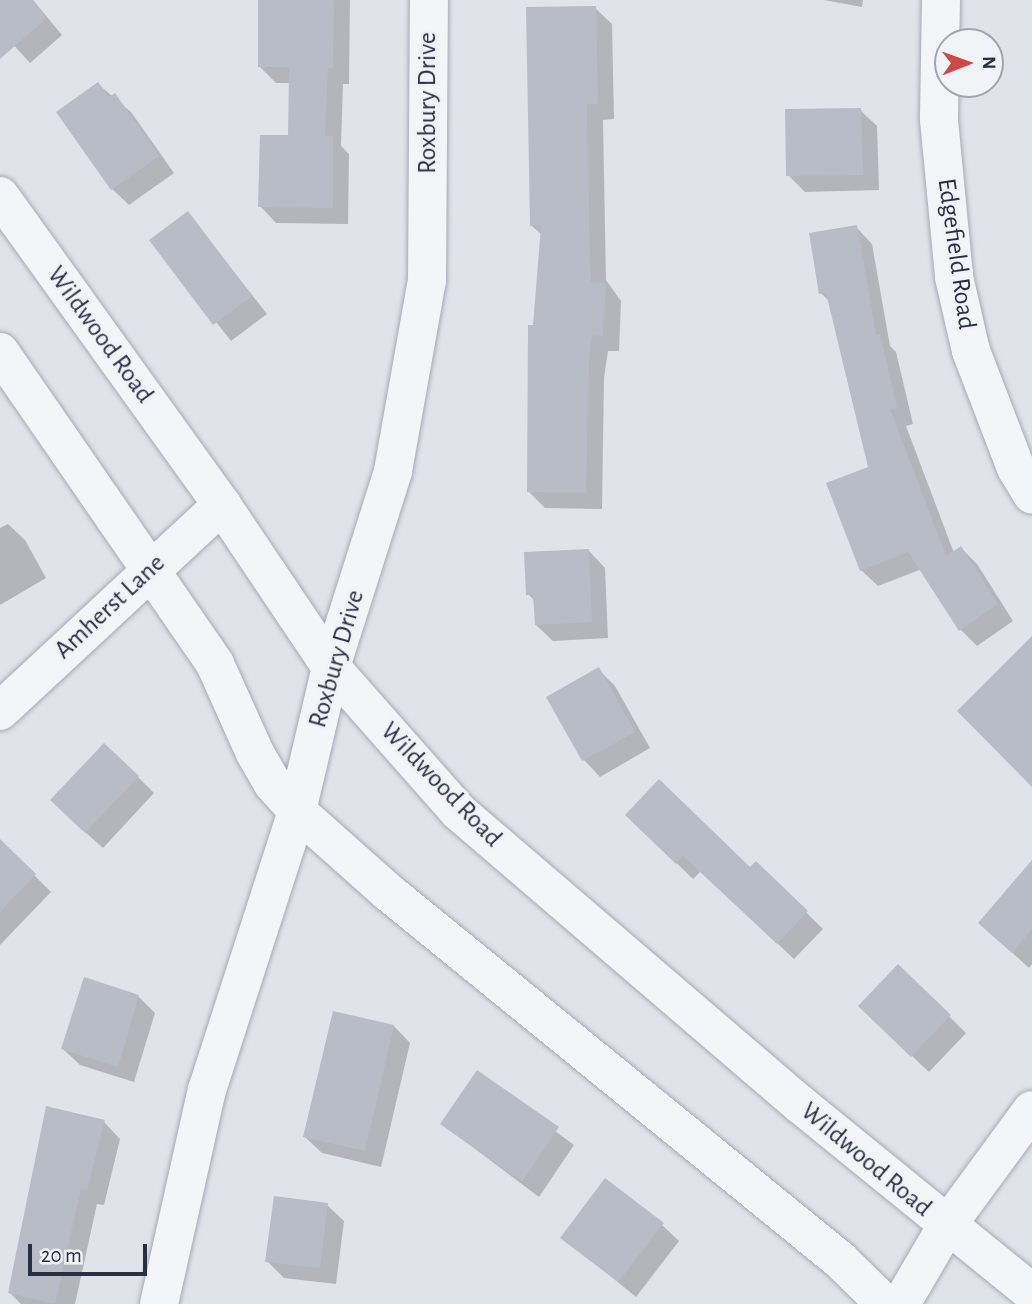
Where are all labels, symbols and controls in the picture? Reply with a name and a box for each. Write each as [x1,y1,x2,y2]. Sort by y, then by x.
north arrow [934,28,1004,98]
street label: Roxbury Drive [412,32,444,174]
text: N [979,56,998,69]
street label: Edgefield Road [930,176,982,332]
street label: Wildwood Road [40,260,160,410]
street label: Amherst Lane [48,548,172,666]
street label: Roxbury Drive [302,587,372,731]
street label: Wildwood Road [374,716,508,854]
street label: Wildwood Road [794,1096,938,1224]
scale bar [32,1230,150,1274]
text: 20 m [41,1245,82,1266]

